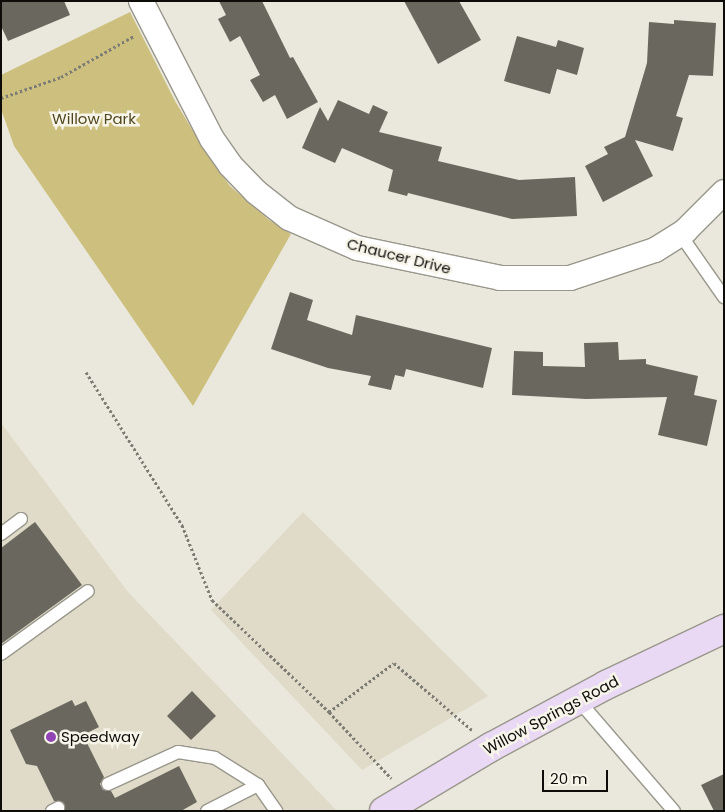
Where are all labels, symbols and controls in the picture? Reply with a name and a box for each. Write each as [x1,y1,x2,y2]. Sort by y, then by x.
park label: Willow Park [52,110,136,128]
street label: Chaucer Drive [345,234,453,278]
street label: Willow Springs Road [480,672,622,758]
place label: Speedway [61,728,140,746]
marker: Speedway [45,731,57,743]
scale bar [545,760,611,792]
text: 20 m [550,768,588,789]

